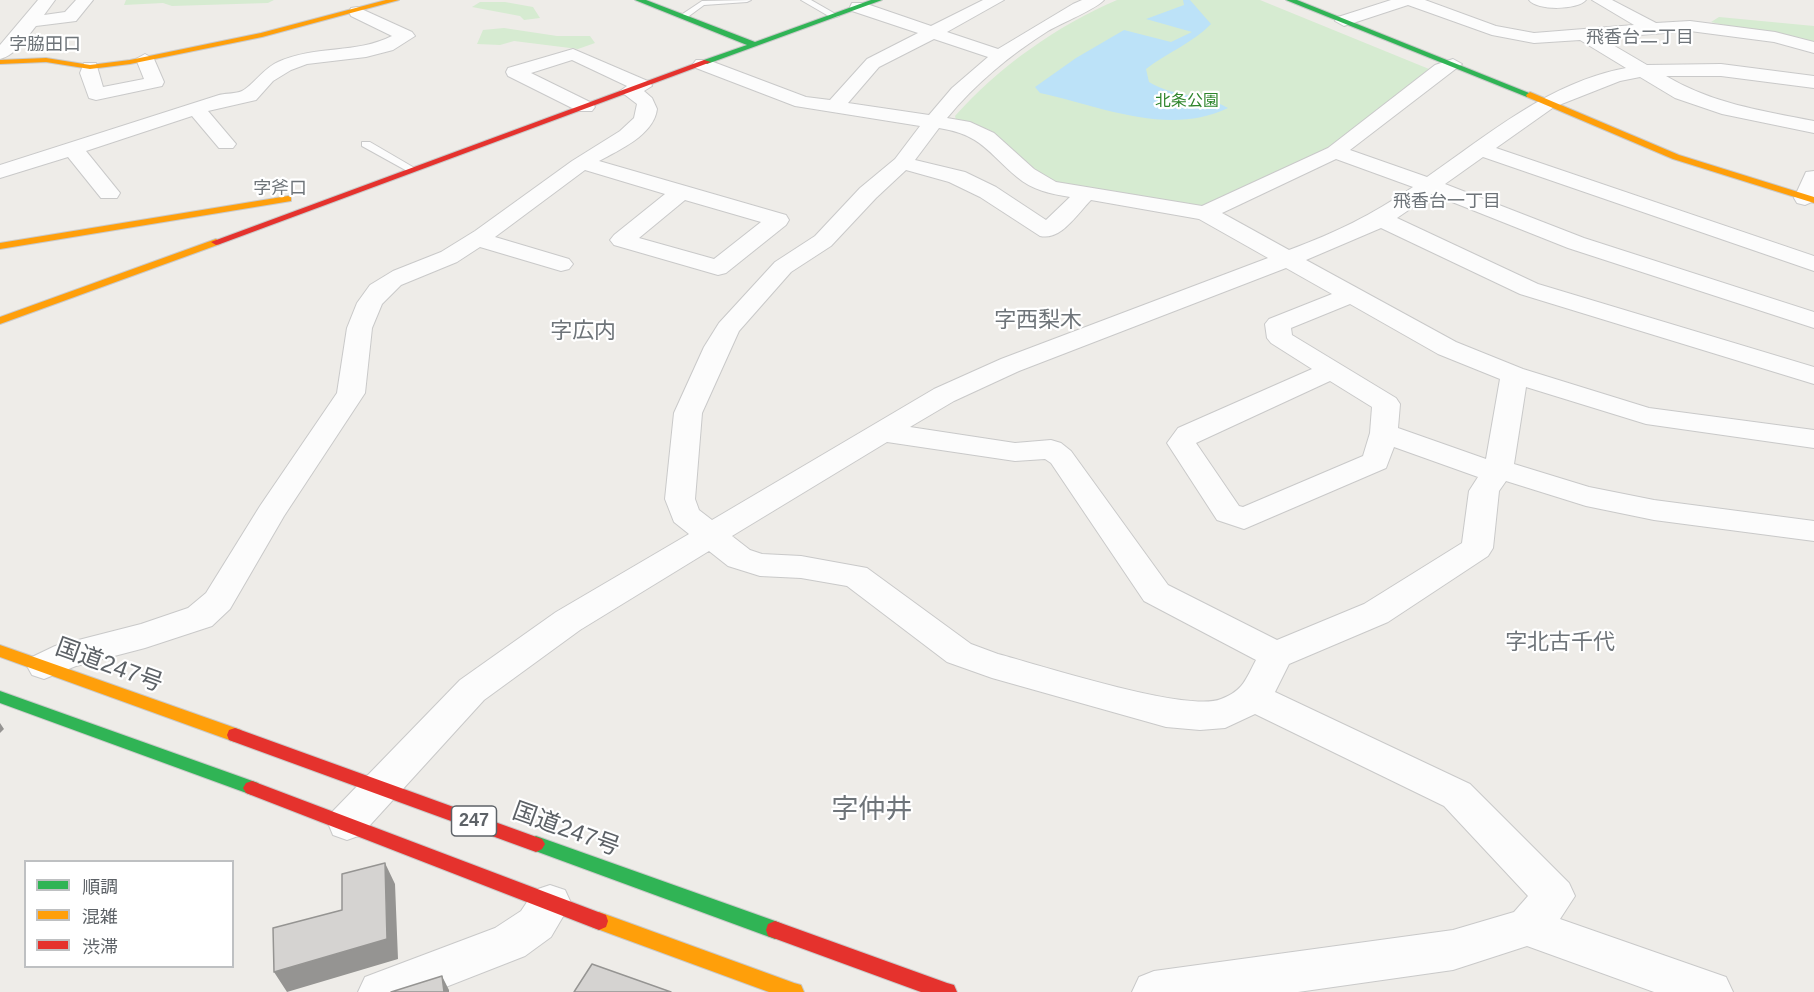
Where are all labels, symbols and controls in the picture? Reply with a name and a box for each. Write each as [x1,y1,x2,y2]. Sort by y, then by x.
district label: 飛香台二丁目 [1586,27,1694,49]
district label: 字脇田口 [9,34,81,56]
park label: 北条公園 [1155,92,1219,112]
district label: 字斧口 [253,178,307,200]
district label: 飛香台一丁目 [1393,191,1501,213]
district label: 字西梨木 [994,308,1082,334]
district label: 字広内 [550,319,616,345]
district label: 字北古千代 [1505,630,1615,656]
street label: 国道247号 [51,633,167,699]
district label: 字仲井 [832,795,912,827]
street label: 国道247号 [508,797,624,863]
road number: 247 [452,806,496,836]
legend [24,860,234,968]
text: 順調 [82,877,118,897]
text: 混雑 [82,907,118,927]
text: 渋滞 [82,937,118,957]

